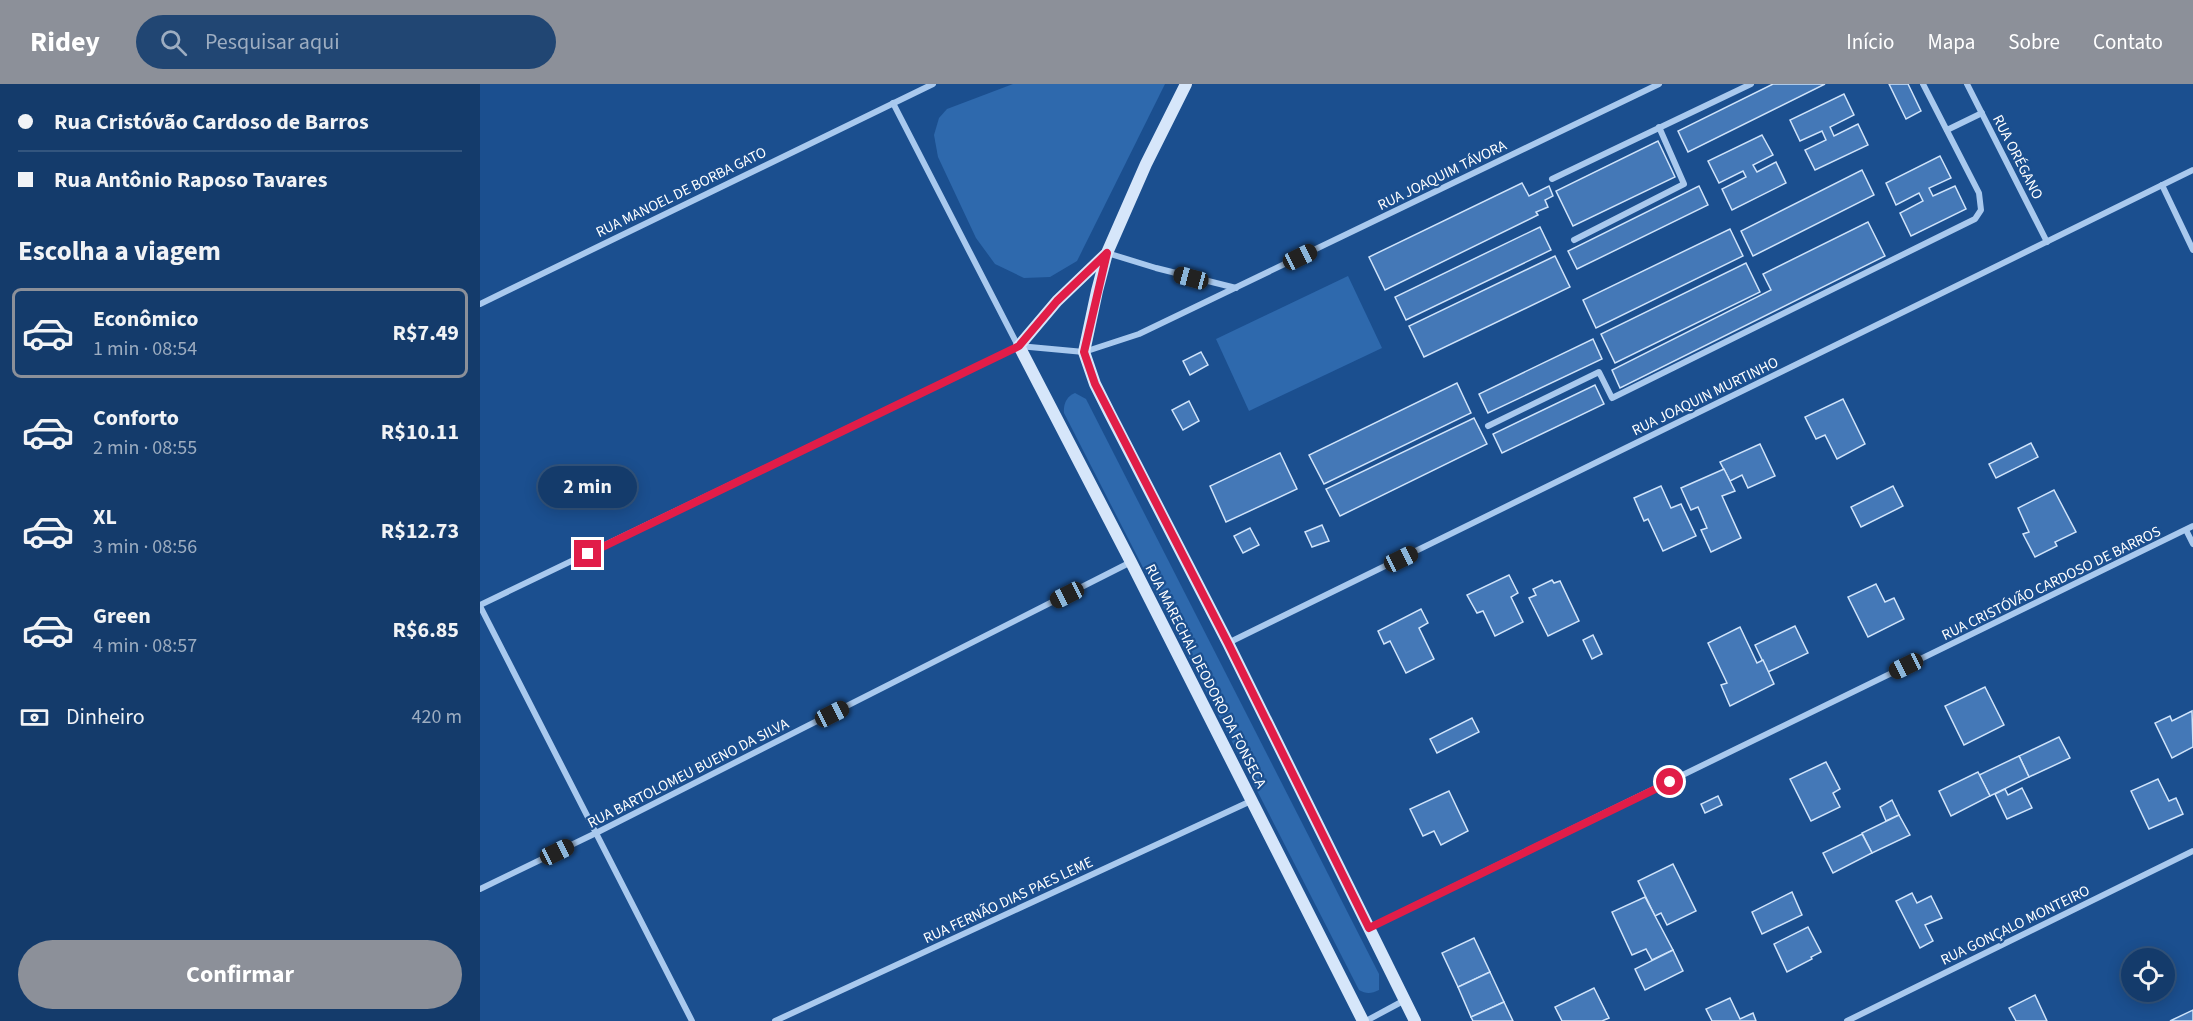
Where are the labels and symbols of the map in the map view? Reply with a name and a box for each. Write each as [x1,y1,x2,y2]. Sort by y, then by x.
street label: RUA ORÉGANO [1987,111,2048,203]
street label: RUA JOAQUIM TÁVORA [1374,135,1511,216]
street label: RUA MANOEL DE BORBA GATO [592,142,770,243]
car [1280,241,1320,273]
car [1171,265,1211,291]
street label: RUA JOAQUIN MURTINHO [1628,352,1782,441]
callout: 2 min [538,467,638,509]
street label: RUA CRISTÓVÃO CARDOSO DE BARROS [1938,521,2164,646]
route end [574,540,601,567]
car [1381,543,1421,575]
street label: RUA MARECHAL DEODORO DA FONSECA [1140,561,1272,793]
car [1047,579,1087,611]
car [1886,650,1926,682]
car [812,698,852,730]
street label: RUA BARTOLOMEU BUENO DA SILVA [584,713,793,834]
route start [1656,768,1683,795]
car [537,836,577,868]
street label: RUA FERNÃO DIAS PAES LEME [920,852,1096,949]
street label: RUA GONÇALO MONTEIRO [1937,880,2093,971]

